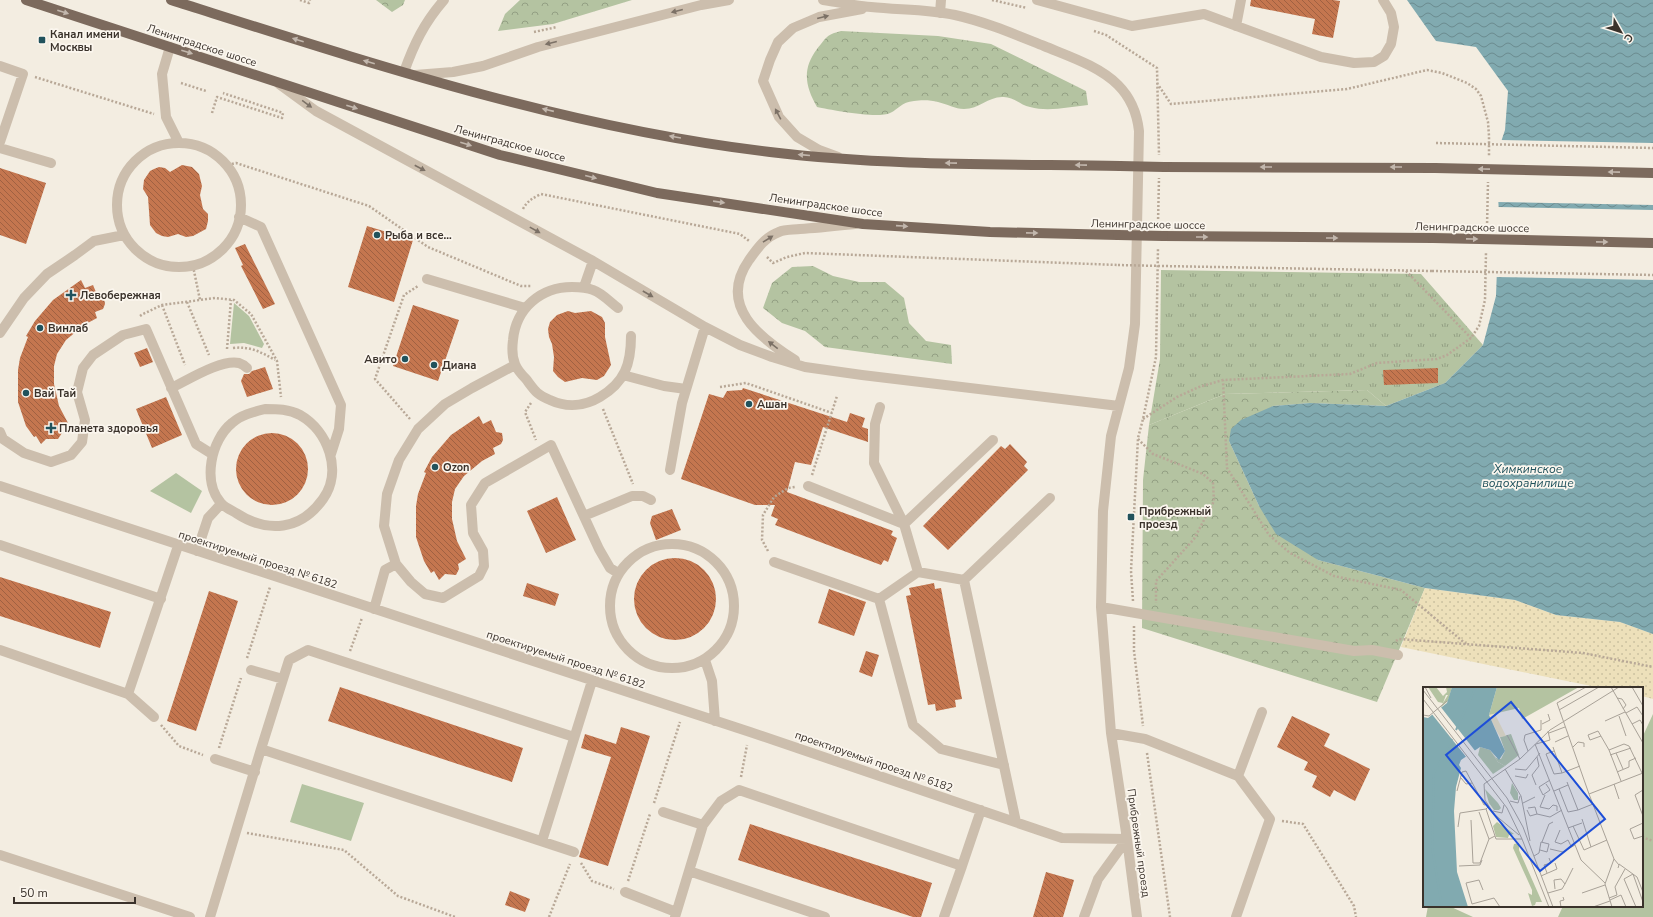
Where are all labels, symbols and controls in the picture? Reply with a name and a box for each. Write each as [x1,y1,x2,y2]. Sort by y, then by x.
one-way arrow [671,8,683,14]
one-way arrow [57,9,69,15]
north arrow [1601,12,1641,52]
one-way arrow [817,14,829,20]
street label: Ленинградское шоссе [145,21,259,70]
place label: Канал имени Москвы [50,27,120,55]
text: С [1620,30,1637,46]
marker: Канал имени Москвы [37,35,47,45]
one-way arrow [291,37,303,43]
one-way arrow [545,41,557,47]
one-way arrow [181,49,193,55]
one-way arrow [363,59,375,65]
one-way arrow [302,100,312,108]
one-way arrow [347,104,359,110]
one-way arrow [542,107,554,113]
one-way arrow [775,108,781,120]
street label: Ленинградское шоссе [453,121,567,166]
one-way arrow [669,134,681,140]
one-way arrow [460,141,472,147]
one-way arrow [798,152,810,159]
one-way arrow [944,160,957,166]
one-way arrow [1074,162,1087,168]
one-way arrow [415,164,426,171]
one-way arrow [1259,164,1272,170]
one-way arrow [1389,164,1402,170]
one-way arrow [1477,166,1490,172]
one-way arrow [1607,169,1620,175]
one-way arrow [586,174,598,180]
street label: Ленинградское шоссе [768,190,884,221]
one-way arrow [713,199,725,205]
street label: Ленинградское шоссе [1091,216,1205,233]
street label: Ленинградское шоссе [1415,219,1529,236]
one-way arrow [896,223,908,230]
one-way arrow [529,226,540,233]
place label: Рыба и все... [385,228,452,243]
marker: Рыба и все... [372,230,382,240]
one-way arrow [1026,230,1039,236]
one-way arrow [1196,234,1209,240]
one-way arrow [762,235,774,242]
one-way arrow [1326,235,1339,241]
one-way arrow [1466,236,1479,242]
one-way arrow [1596,239,1609,245]
place label: Левобережная [80,288,161,303]
marker: Левобережная [65,289,77,301]
one-way arrow [642,290,654,297]
place label: Винлаб [48,321,88,336]
marker: Винлаб [35,323,45,333]
one-way arrow [767,341,778,349]
place label: Авито [364,352,397,367]
marker: Авито [400,354,410,364]
place label: Диана [442,358,476,373]
marker: Диана [429,360,439,370]
place label: Вай Тай [34,386,76,401]
marker: Вай Тай [21,388,31,398]
place label: Ашан [757,397,787,412]
marker: Ашан [744,399,754,409]
place label: Планета здоровья [59,421,158,436]
marker: Планета здоровья [46,423,56,433]
place label: Ozon [443,460,470,475]
water label: Химкинское водохранилище [1482,461,1574,491]
marker: Ozon [430,462,440,472]
place label: Прибрежный проезд [1139,504,1211,532]
marker: Прибрежный проезд [1126,512,1136,522]
street label: проектируемый проезд № 6182 [177,527,339,592]
street label: проектируемый проезд № 6182 [485,627,647,692]
inset map [1423,687,1643,907]
street label: проектируемый проезд № 6182 [793,727,955,796]
street label: Прибрежный проезд [1123,788,1154,899]
scale bar [14,879,135,905]
text: 50 m [20,885,48,901]

